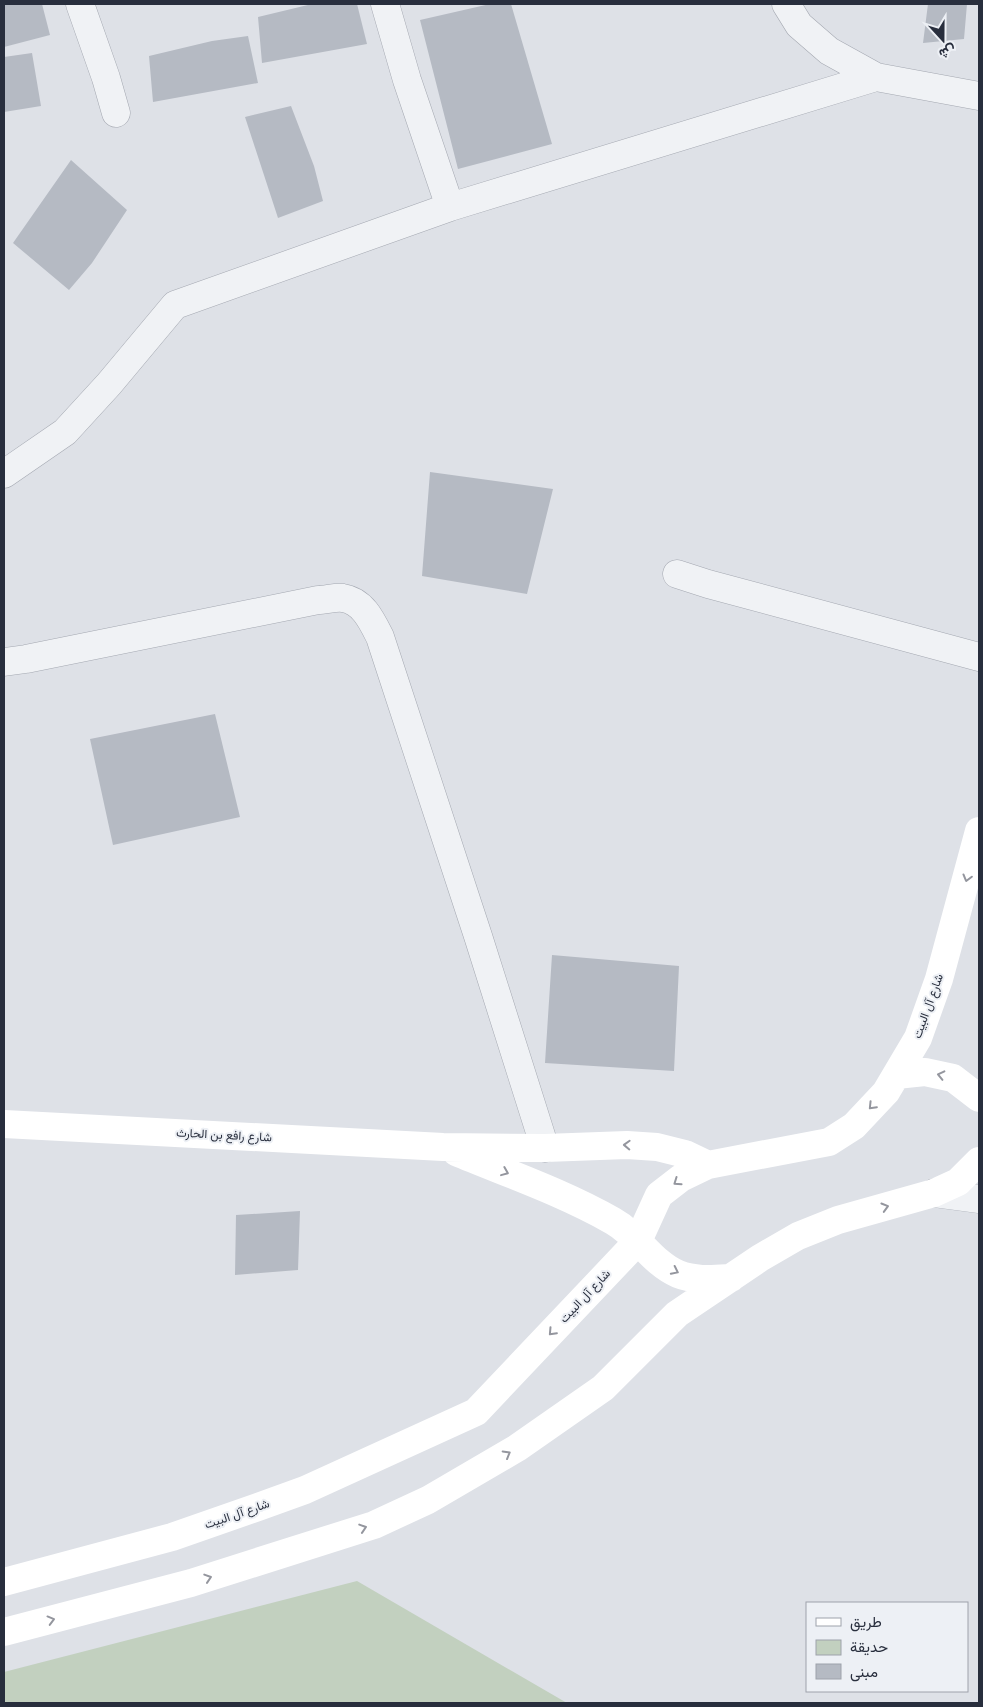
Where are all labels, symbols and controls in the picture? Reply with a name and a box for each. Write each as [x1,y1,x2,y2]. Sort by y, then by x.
north arrow [918,15,968,65]
text: ش [936,40,959,65]
one-way arrow [962,874,972,882]
street label: شارع آل البيت [908,971,948,1041]
one-way arrow [936,1070,945,1081]
one-way arrow [869,1101,878,1110]
street label: شارع رافع بن الحارث [176,1124,272,1146]
one-way arrow [623,1140,630,1150]
one-way arrow [500,1166,508,1176]
one-way arrow [673,1176,683,1185]
one-way arrow [881,1202,889,1212]
street label: شارع آل البيت [555,1265,615,1327]
one-way arrow [670,1265,679,1275]
one-way arrow [549,1326,558,1335]
one-way arrow [501,1450,510,1460]
street label: شارع آل البيت [202,1494,272,1534]
one-way arrow [358,1524,366,1534]
one-way arrow [203,1573,211,1583]
legend [806,1602,968,1692]
text: طريق [850,1611,882,1632]
one-way arrow [46,1615,55,1626]
text: حديقة [850,1636,888,1657]
text: مبنى [850,1661,878,1682]

